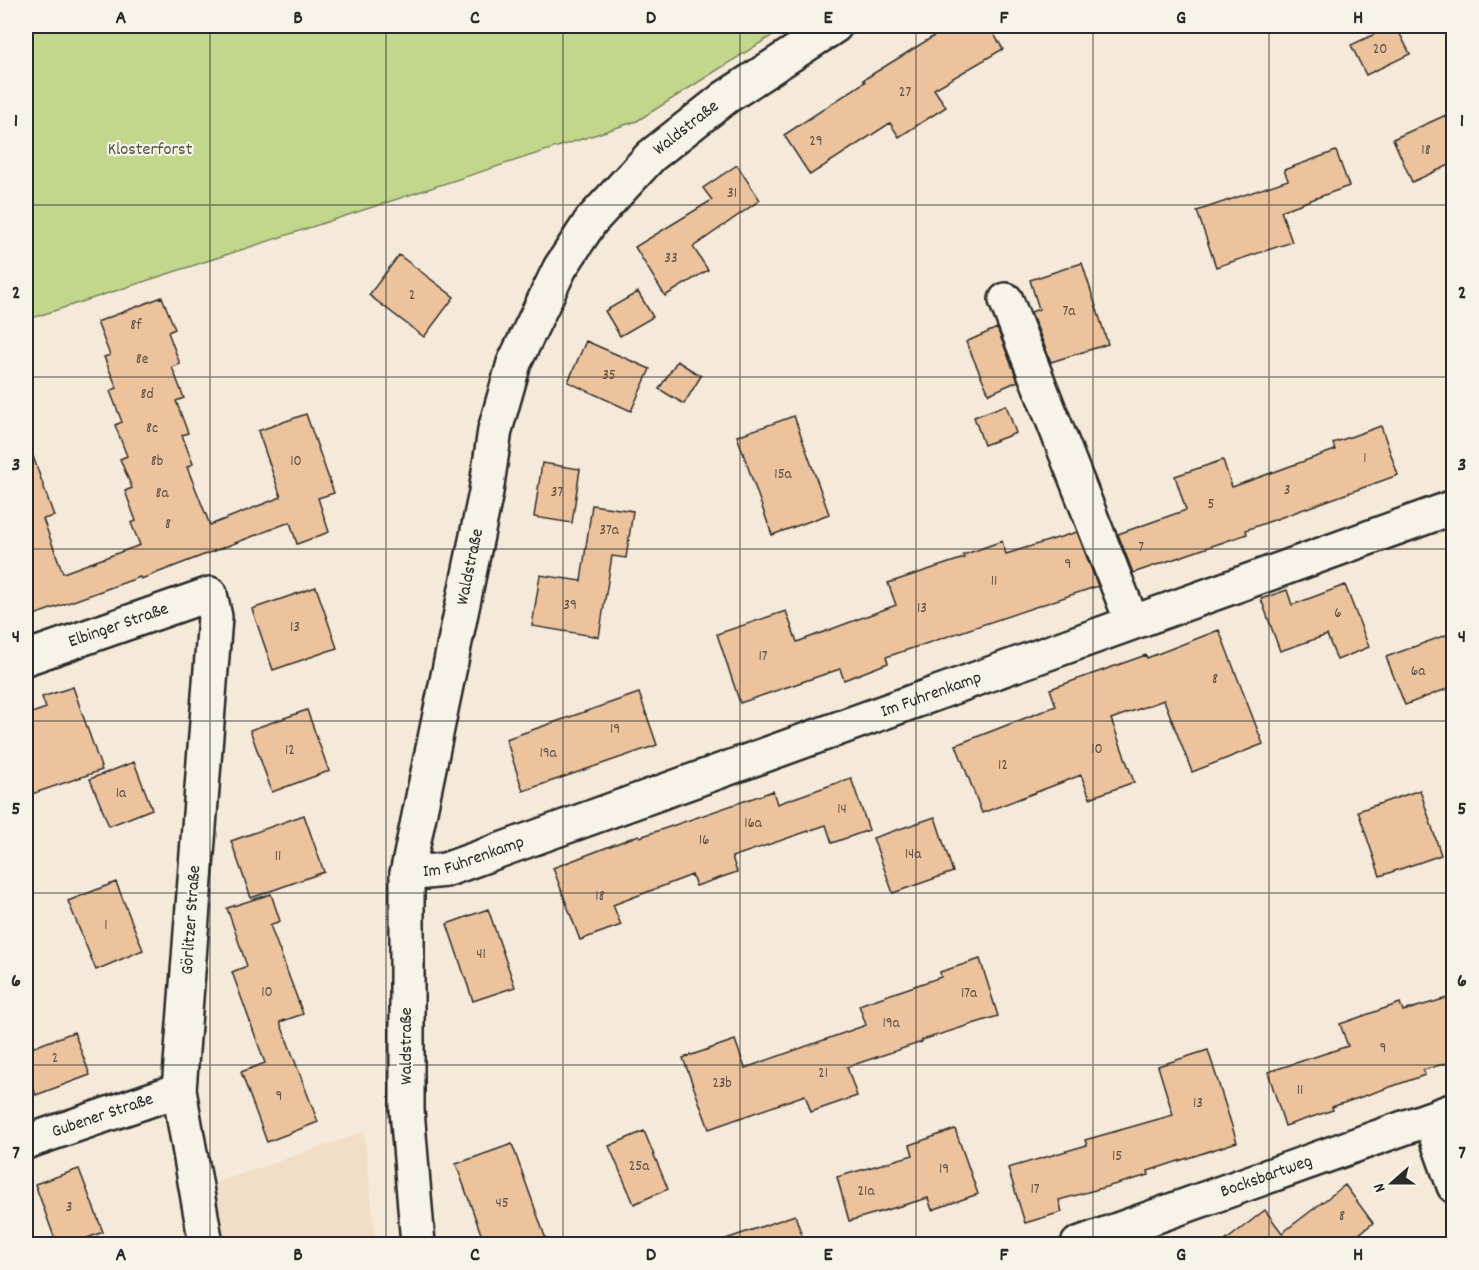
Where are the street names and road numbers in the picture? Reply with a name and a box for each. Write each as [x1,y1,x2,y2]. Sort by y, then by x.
street label: Waldstraße [648,94,724,162]
street label: Waldstraße [450,526,491,607]
street label: Elbinger Straße [65,597,172,655]
street label: Im Fuhrenkamp [877,665,985,725]
street label: Im Fuhrenkamp [422,830,528,885]
street label: Görlitzer Straße [176,864,208,976]
street label: Waldstraße [395,1007,420,1085]
street label: Gubener Straße [49,1087,157,1145]
street label: Bocksbartweg [1217,1149,1316,1205]

